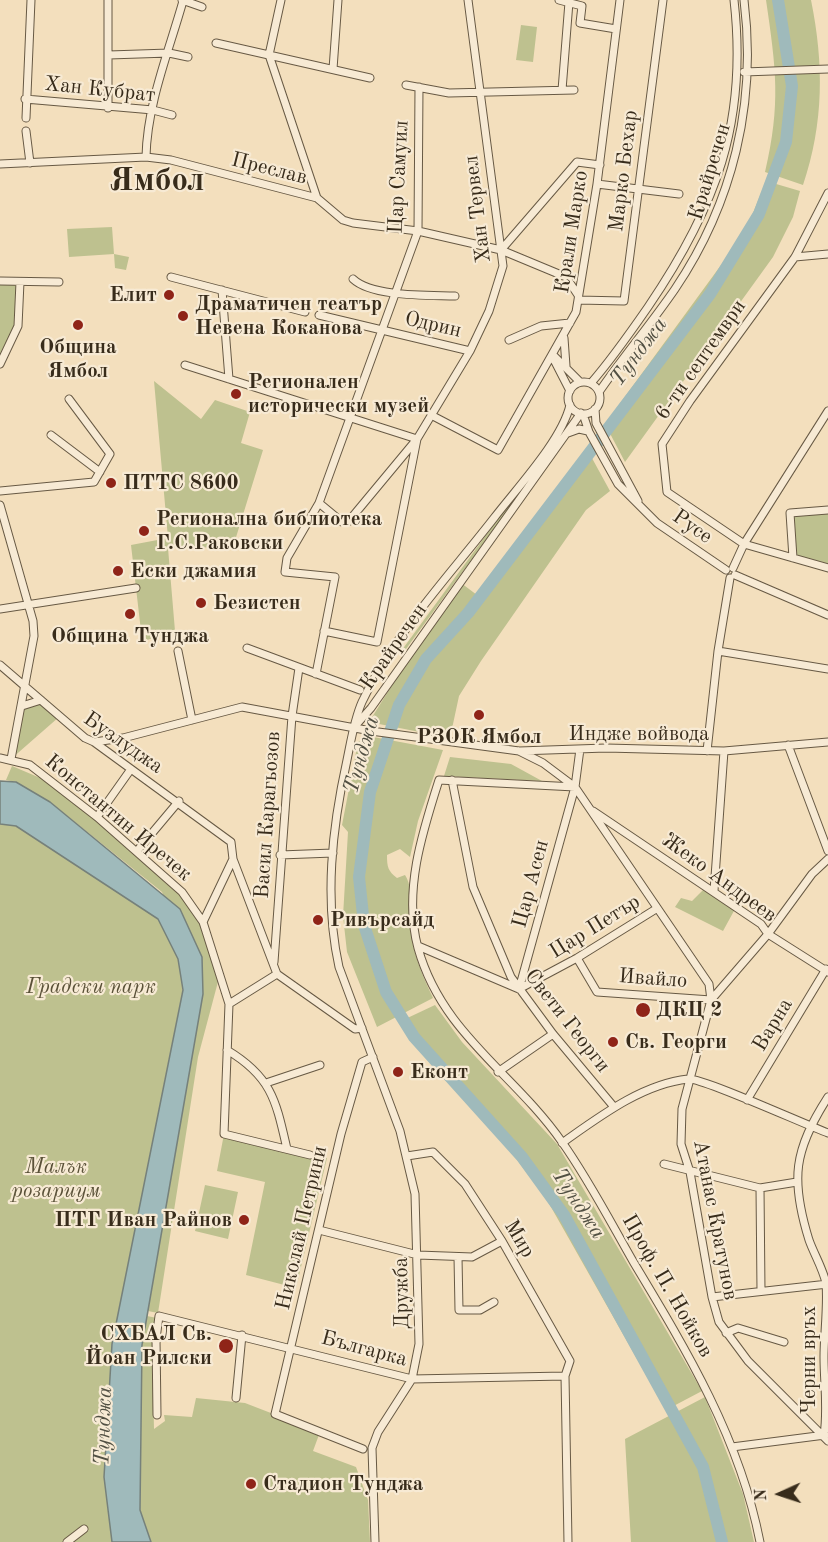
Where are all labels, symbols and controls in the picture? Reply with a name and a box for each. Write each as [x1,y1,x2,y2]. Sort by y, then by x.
street label: Хан Кубрат [43,72,157,108]
street label: Марко Бехар [604,109,644,233]
street label: Цар Самуил [383,120,415,234]
street label: Крайречен [683,120,737,224]
street label: Преслав [228,147,310,191]
street label: Хан Тервел [459,154,497,264]
district label: Ямбол [109,161,205,201]
street label: Крали Марко [550,169,594,295]
place label: Елит [109,282,157,308]
marker: Елит [162,288,176,302]
place label: Драматичен театър Невена Коканова [195,291,382,341]
street label: 6-ти септември [650,295,752,425]
street label: Одрин [402,306,464,344]
marker: Драматичен театър Невена Коканова [176,309,190,323]
water label: Тунджа [605,312,673,392]
marker: Община Ямбол [71,318,85,332]
place label: Община Ямбол [39,334,117,384]
place label: Регионален исторически музей [248,369,429,419]
marker: Регионален исторически музей [229,387,243,401]
place label: ПТТС 8600 [123,470,239,496]
marker: ПТТС 8600 [104,476,118,490]
street label: Русе [667,504,717,550]
place label: Регионална библиотека Г.С.Раковски [156,506,382,556]
marker: Регионална библиотека Г.С.Раковски [137,524,151,538]
place label: Ески джамия [130,558,257,584]
marker: Ески джамия [111,564,125,578]
place label: Безистен [213,590,301,616]
marker: Безистен [194,596,208,610]
street label: Крайречен [355,599,433,695]
marker: Община Тунджа [123,607,137,621]
place label: Община Тунджа [51,623,209,649]
street label: Бузлуджа [78,706,168,780]
marker: РЗОК Ямбол [472,708,486,722]
water label: Тунджа [338,713,386,797]
street label: Индже войвода [569,721,709,747]
place label: РЗОК Ямбол [417,724,541,750]
street label: Васил Карагьозов [250,730,286,900]
street label: Константин Иречек [39,749,197,887]
street label: Жеко Андреев [657,828,781,928]
street label: Цар Асен [507,837,555,931]
street label: Цар Петър [545,889,645,965]
place label: Ривърсайд [330,907,434,933]
marker: Ривърсайд [311,913,325,927]
street label: Свети Георги [519,964,615,1078]
street label: Ивайло [618,964,688,994]
park label: Градски парк [26,974,156,1000]
street label: Варна [747,994,799,1056]
place label: ДКЦ 2 [656,997,722,1023]
marker: ДКЦ 2 [634,1001,652,1019]
place label: Св. Георги [625,1029,727,1055]
marker: Св. Георги [606,1035,620,1049]
place label: Еконт [410,1059,468,1085]
marker: Еконт [391,1065,405,1079]
street label: Атанас Кратунов [687,1138,743,1302]
street label: Николай Петрини [271,1143,333,1313]
park label: Малък розариум [11,1154,101,1204]
water label: Тунджа [545,1163,611,1245]
place label: ПТГ Иван Райнов [55,1207,232,1233]
street label: Проф. П. Нойков [616,1210,718,1362]
marker: ПТГ Иван Райнов [237,1213,251,1227]
street label: Мир [498,1215,540,1263]
street label: Дружба [389,1257,415,1329]
street label: Черни връх [796,1306,822,1414]
place label: СХБАЛ Св. Йоан Рилски [85,1321,212,1371]
street label: Българка [318,1325,410,1373]
marker: СХБАЛ Св. Йоан Рилски [217,1337,235,1355]
water label: Тунджа [89,1386,119,1466]
north arrow [750,1464,810,1524]
place label: Стадион Тунджа [263,1471,424,1497]
marker: Стадион Тунджа [244,1477,258,1491]
text: N [754,1488,770,1501]

